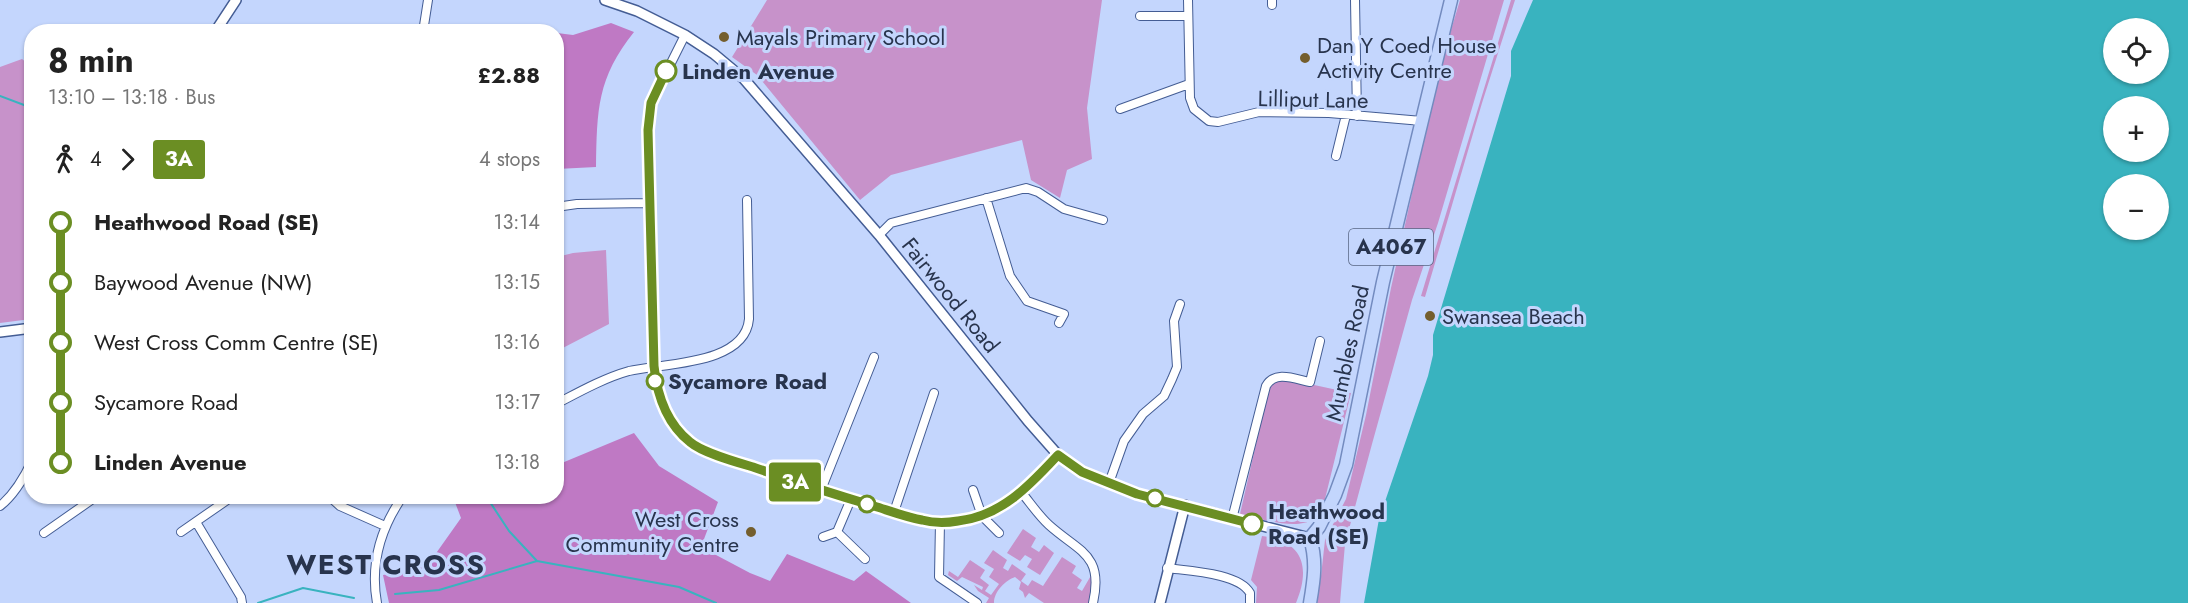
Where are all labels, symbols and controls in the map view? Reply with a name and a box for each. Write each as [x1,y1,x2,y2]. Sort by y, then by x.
map controls [2103,18,2169,240]
button: locate [2103,18,2169,84]
place label: Mayals Primary School [736,21,945,53]
place label: Dan Y Coed House Activity Centre [1317,29,1497,86]
marker: Mayals Primary School [717,30,731,44]
text: 8 min [48,37,134,84]
marker: Dan Y Coed House Activity Centre [1298,51,1312,65]
place label: Linden Avenue [682,55,835,87]
text: £2.88 [477,59,540,91]
marker: Linden Avenue [655,60,677,82]
street label: Lilliput Lane [1257,82,1369,116]
text: 13:10 – 13:18 · Bus [48,83,215,112]
button: + [2103,96,2169,162]
icon: walk [48,143,81,176]
icon: forward [111,143,144,176]
text: 3A [165,144,193,174]
text: 4 [90,145,102,174]
text: 4 stops [479,145,540,174]
button: − [2103,174,2169,240]
text: Heathwood Road (SE) [94,206,319,238]
text: 13:14 [493,208,540,237]
road number: A4067 [1349,229,1433,265]
street label: Fairwood Road [894,230,1008,360]
text: Baywood Avenue (NW) [94,266,312,298]
text: 13:15 [494,268,540,297]
street label: Mumbles Road [1317,282,1377,424]
place label: Swansea Beach [1442,300,1585,332]
marker: Swansea Beach [1423,309,1437,323]
text: West Cross Comm Centre (SE) [94,326,379,358]
text: 13:16 [494,328,540,357]
place label: Sycamore Road [668,365,827,397]
marker: Sycamore Road [646,372,664,390]
text: Sycamore Road [94,386,238,418]
text: 13:17 [495,388,540,417]
text: Linden Avenue [94,446,247,478]
text: 13:18 [494,448,540,477]
line badge: 3A [768,462,822,502]
text: 3A [781,467,809,497]
unlabelled marker [1146,489,1164,507]
unlabelled marker [858,495,876,513]
place label: Heathwood Road (SE) [1268,495,1385,552]
place label: West Cross Community Centre [565,503,739,560]
marker: Heathwood Road (SE) [1241,513,1263,535]
marker: West Cross Community Centre [744,525,758,539]
district label: WEST CROSS [286,544,486,585]

